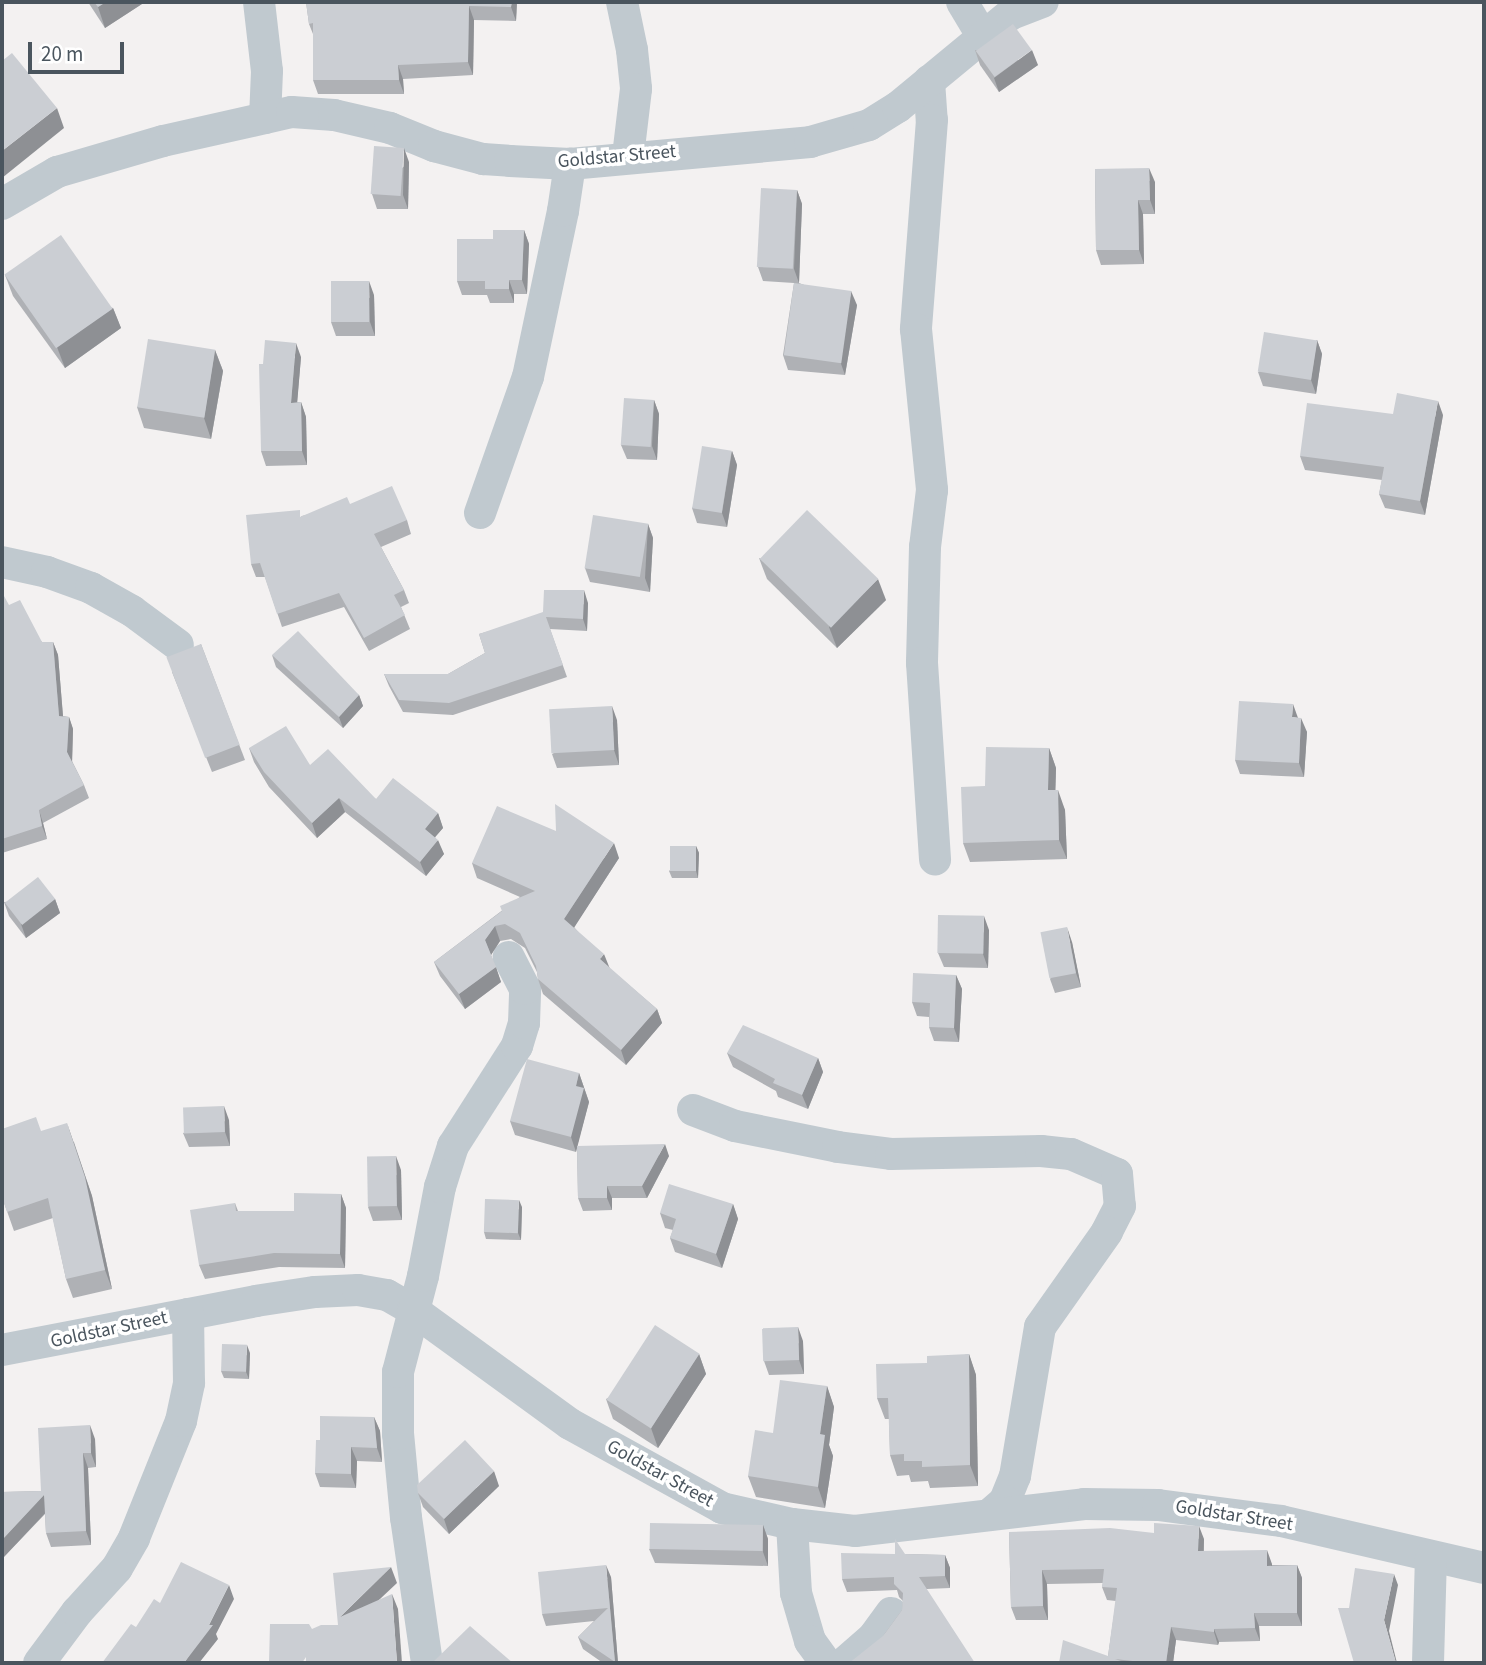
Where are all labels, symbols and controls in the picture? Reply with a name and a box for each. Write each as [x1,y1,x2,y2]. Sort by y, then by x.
scale bar [32,28,128,72]
text: 20 m [41,39,83,69]
street label: Goldstar Street [557,140,677,174]
street label: Goldstar Street [49,1307,169,1353]
street label: Goldstar Street [603,1435,717,1513]
street label: Goldstar Street [1174,1495,1294,1537]

